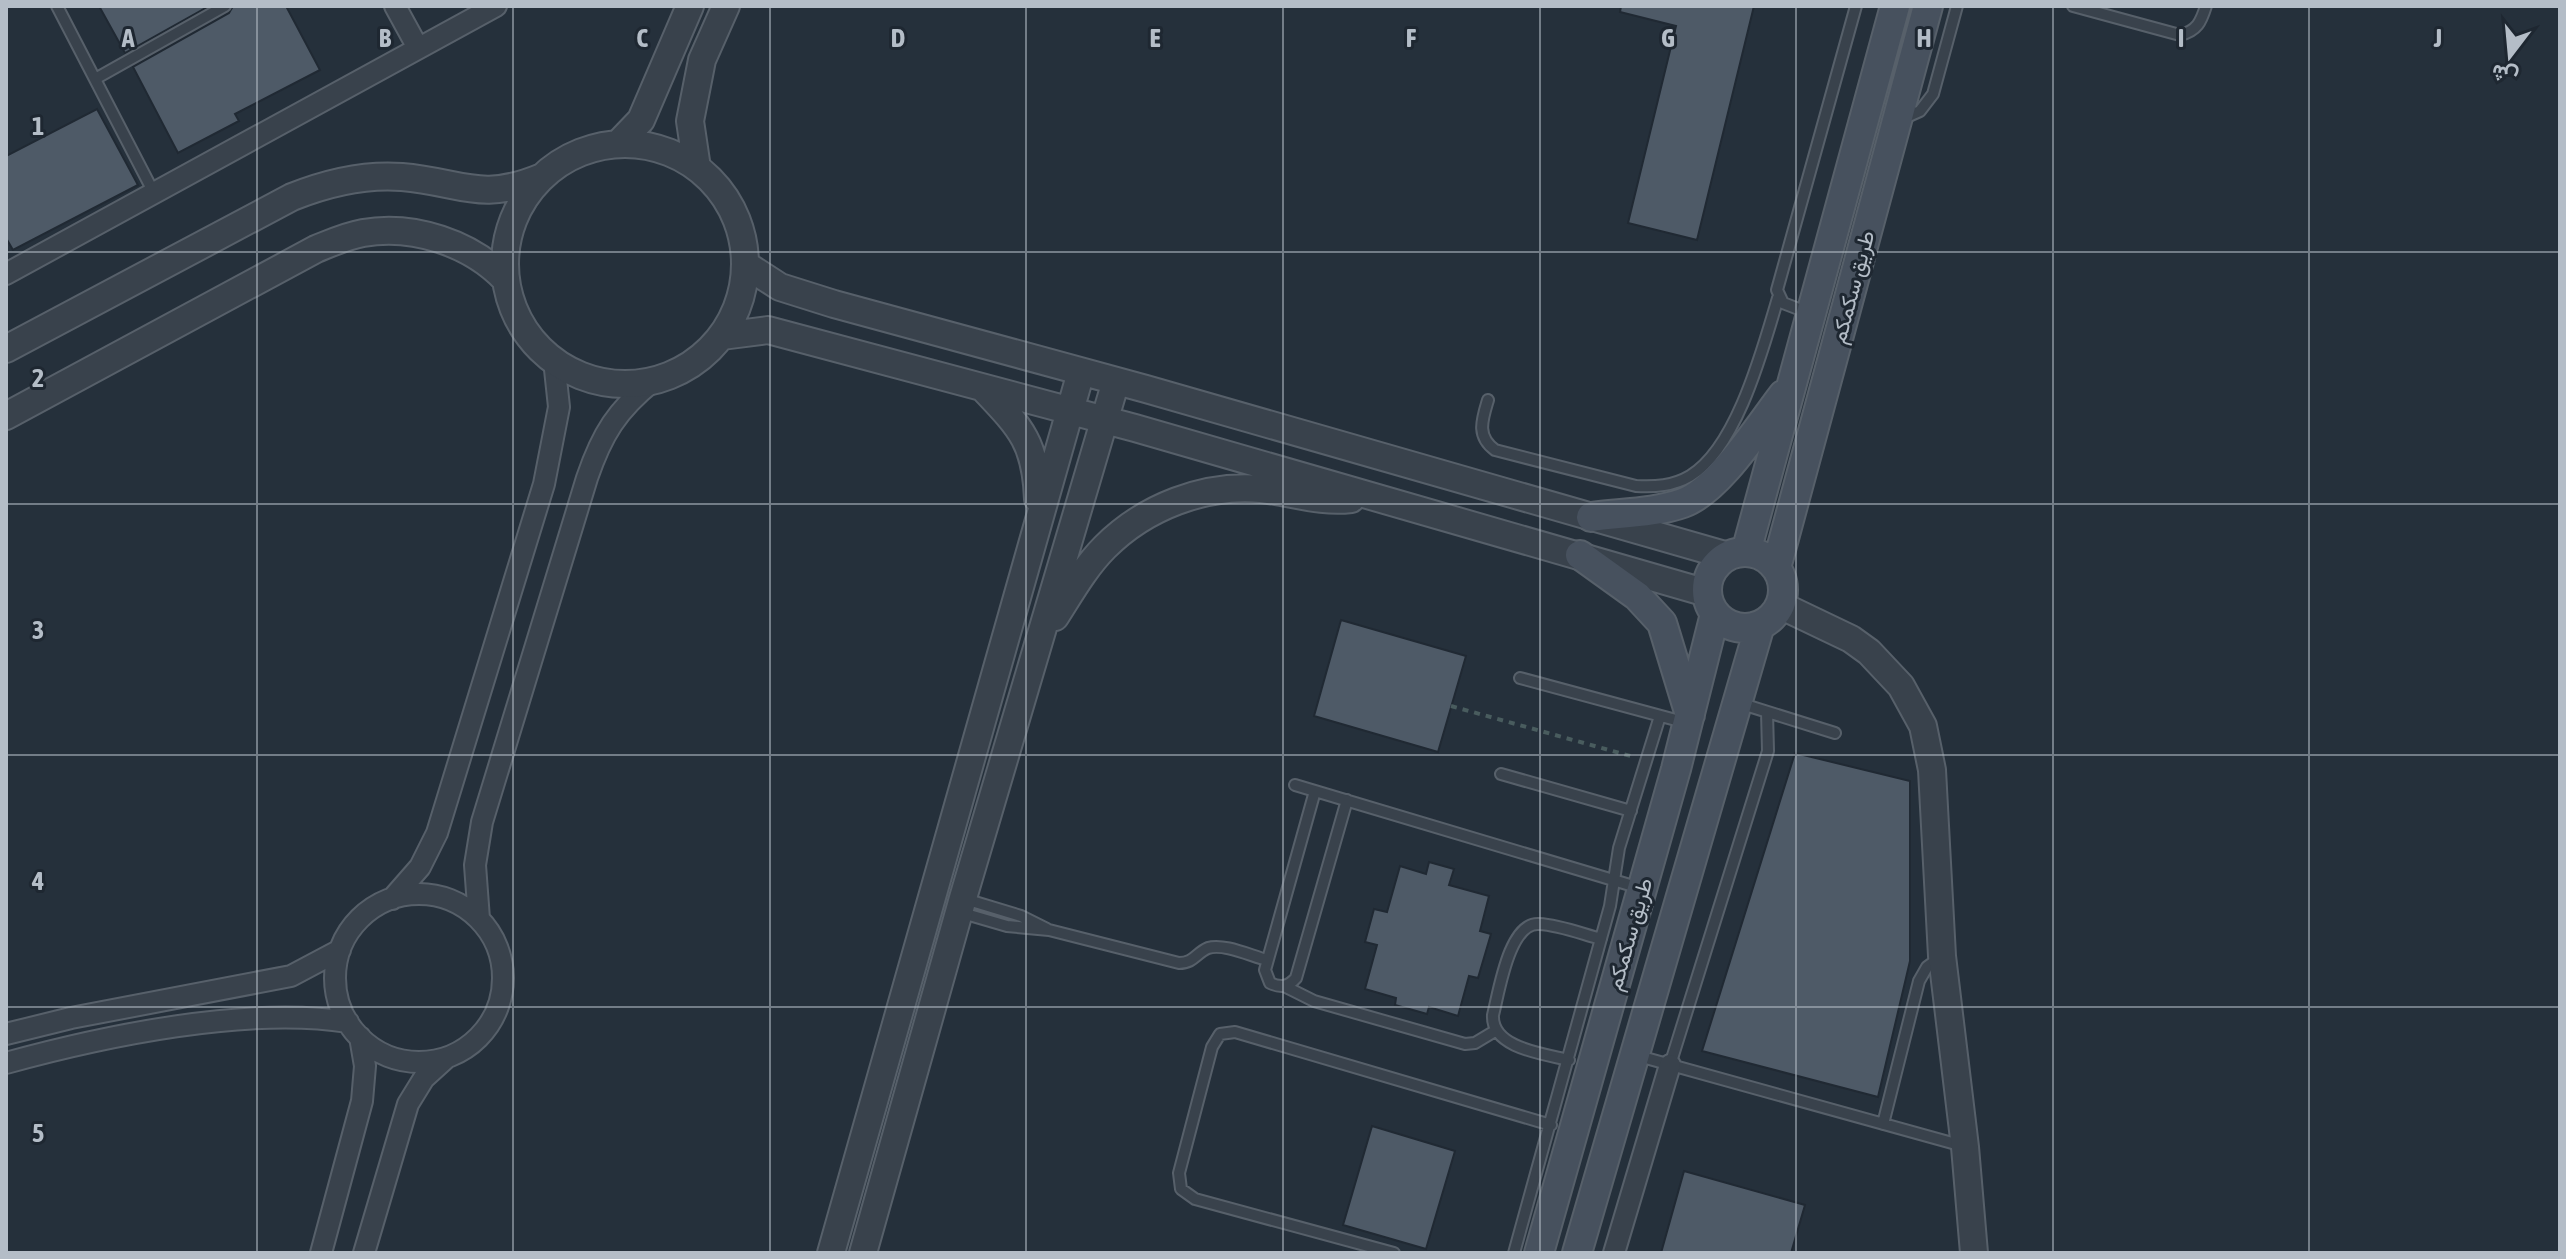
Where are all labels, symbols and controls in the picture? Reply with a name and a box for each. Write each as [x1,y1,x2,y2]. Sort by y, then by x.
north arrow [2470,16,2550,96]
text: A [121,23,135,53]
text: B [379,23,392,53]
text: C [636,23,648,53]
text: D [891,23,905,53]
text: E [1149,23,1161,53]
text: F [1406,23,1417,53]
text: G [1661,23,1675,53]
text: H [1916,23,1932,53]
text: I [2178,23,2184,53]
text: J [2433,23,2442,53]
text: ش [2488,58,2521,91]
text: 1 [32,111,44,141]
street label: طريق سكمكم [1824,228,1882,347]
text: 2 [32,363,44,393]
text: 3 [32,615,44,645]
text: 4 [31,866,44,896]
street label: طريق سكمكم [1601,875,1659,994]
text: 5 [32,1118,44,1148]

